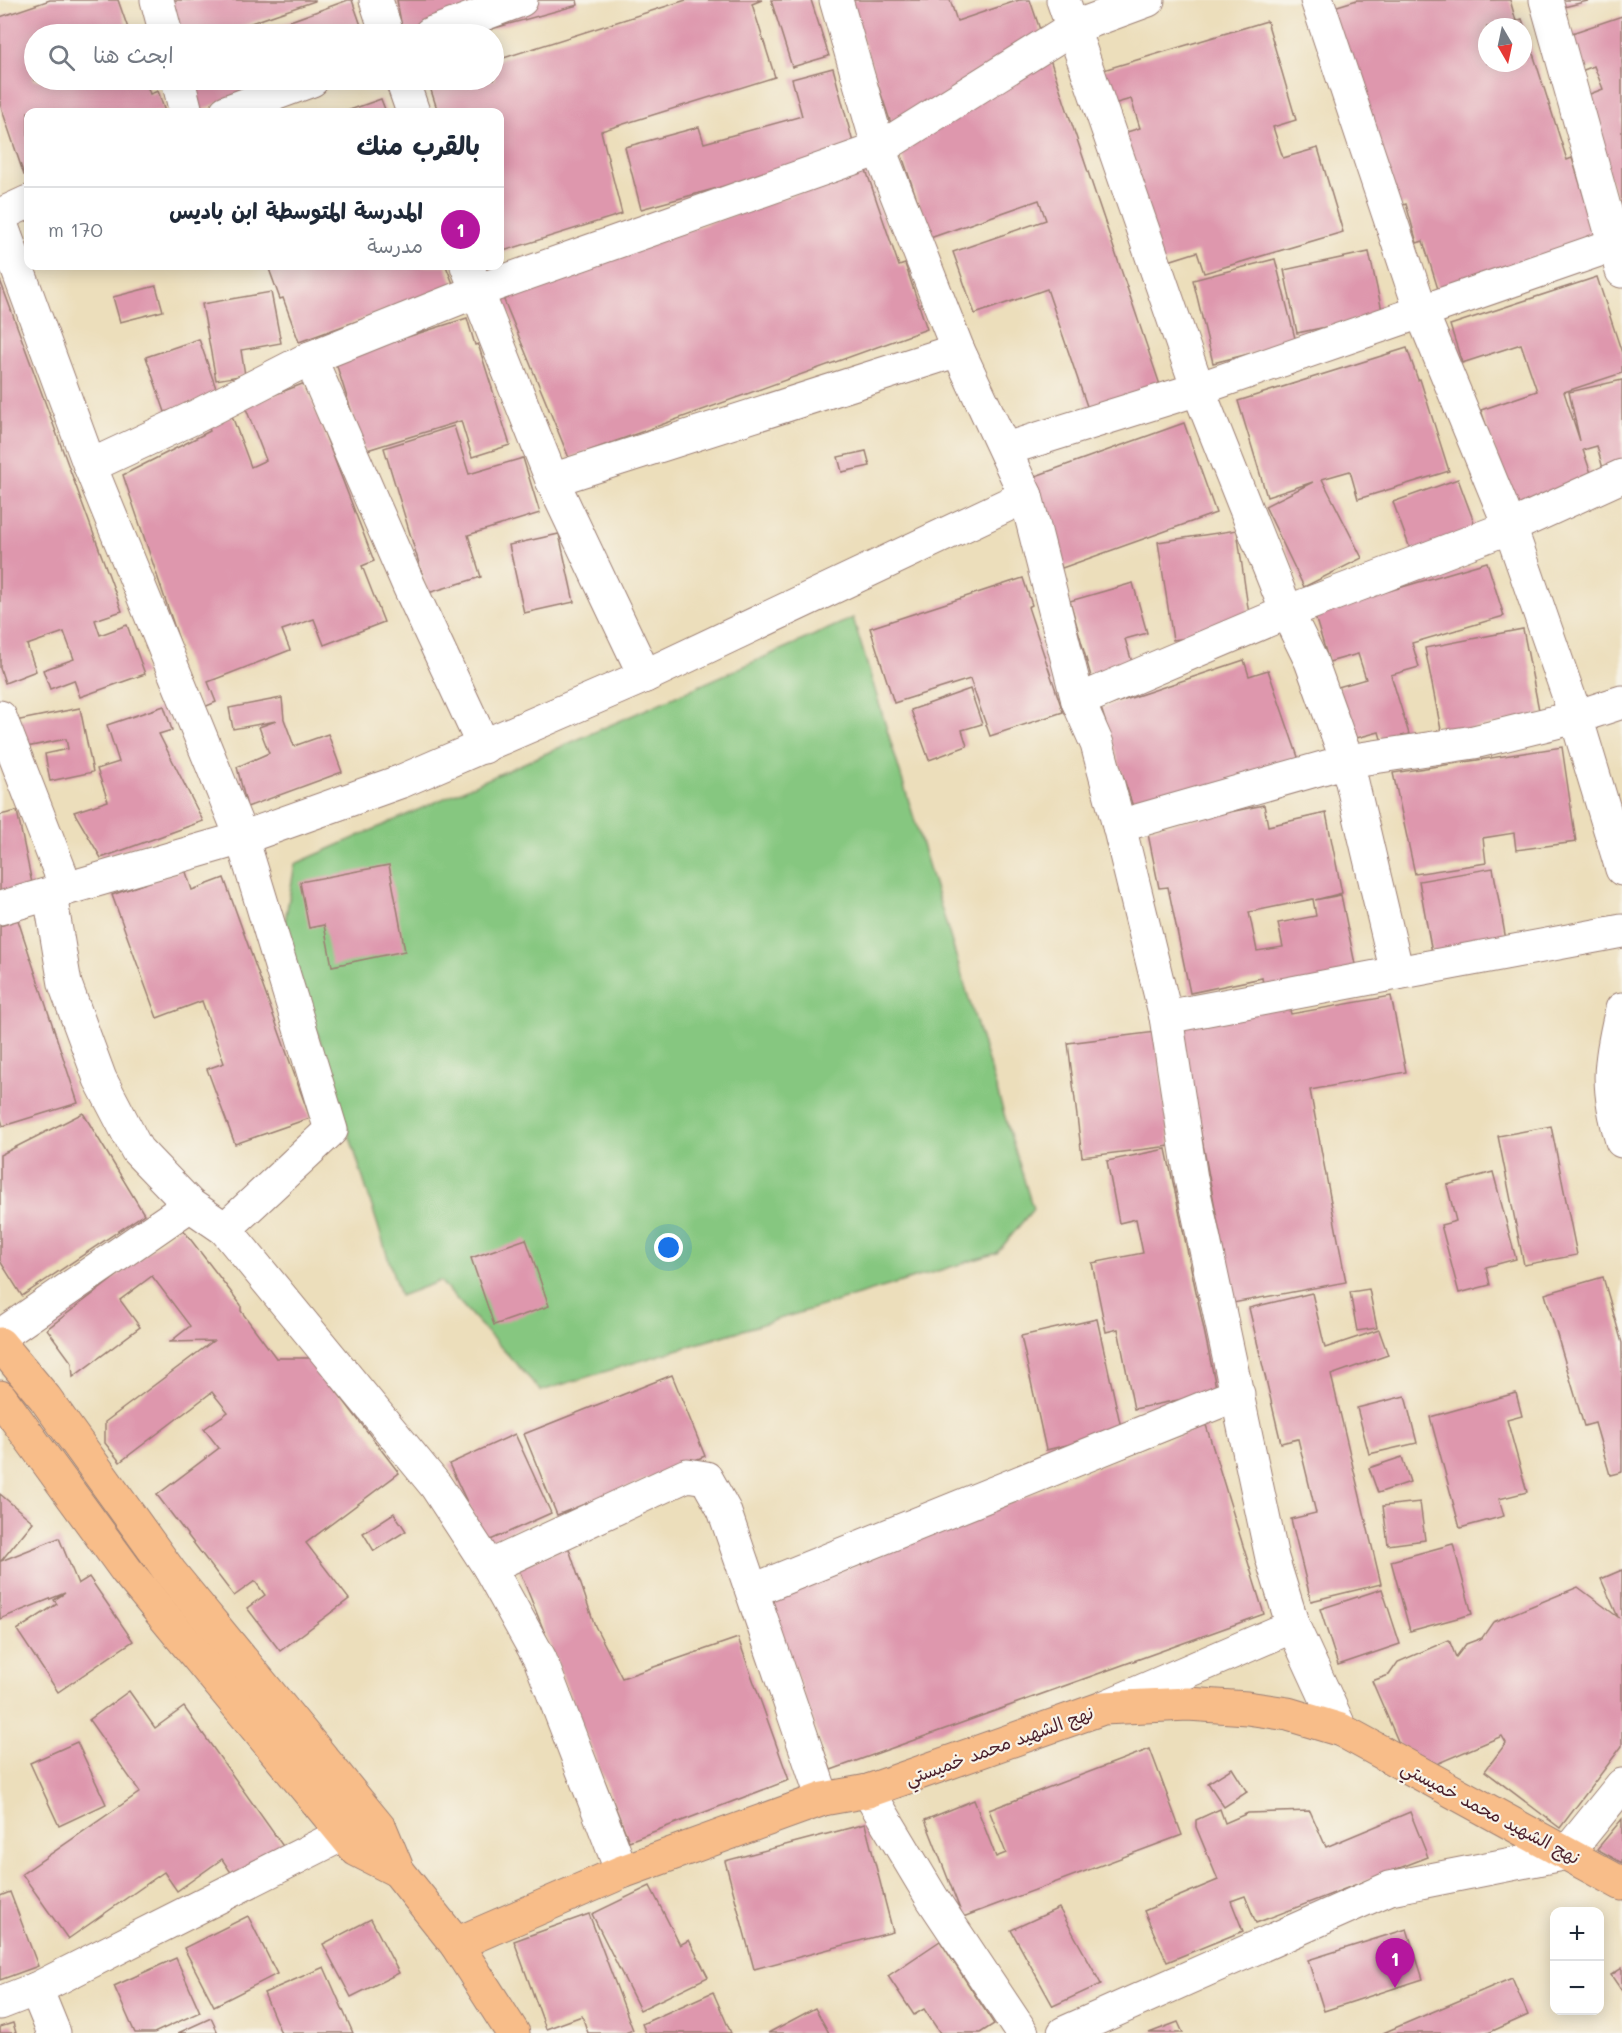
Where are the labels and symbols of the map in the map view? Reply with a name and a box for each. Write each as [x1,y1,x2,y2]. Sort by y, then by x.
north arrow [1478,18,1532,72]
your location [654,1233,683,1262]
street label: نهج الشهيد محمد خميستي [901,1700,1098,1795]
street label: نهج الشهيد محمد خميستي [1395,1755,1584,1874]
pin: 1 [1376,1938,1414,1988]

